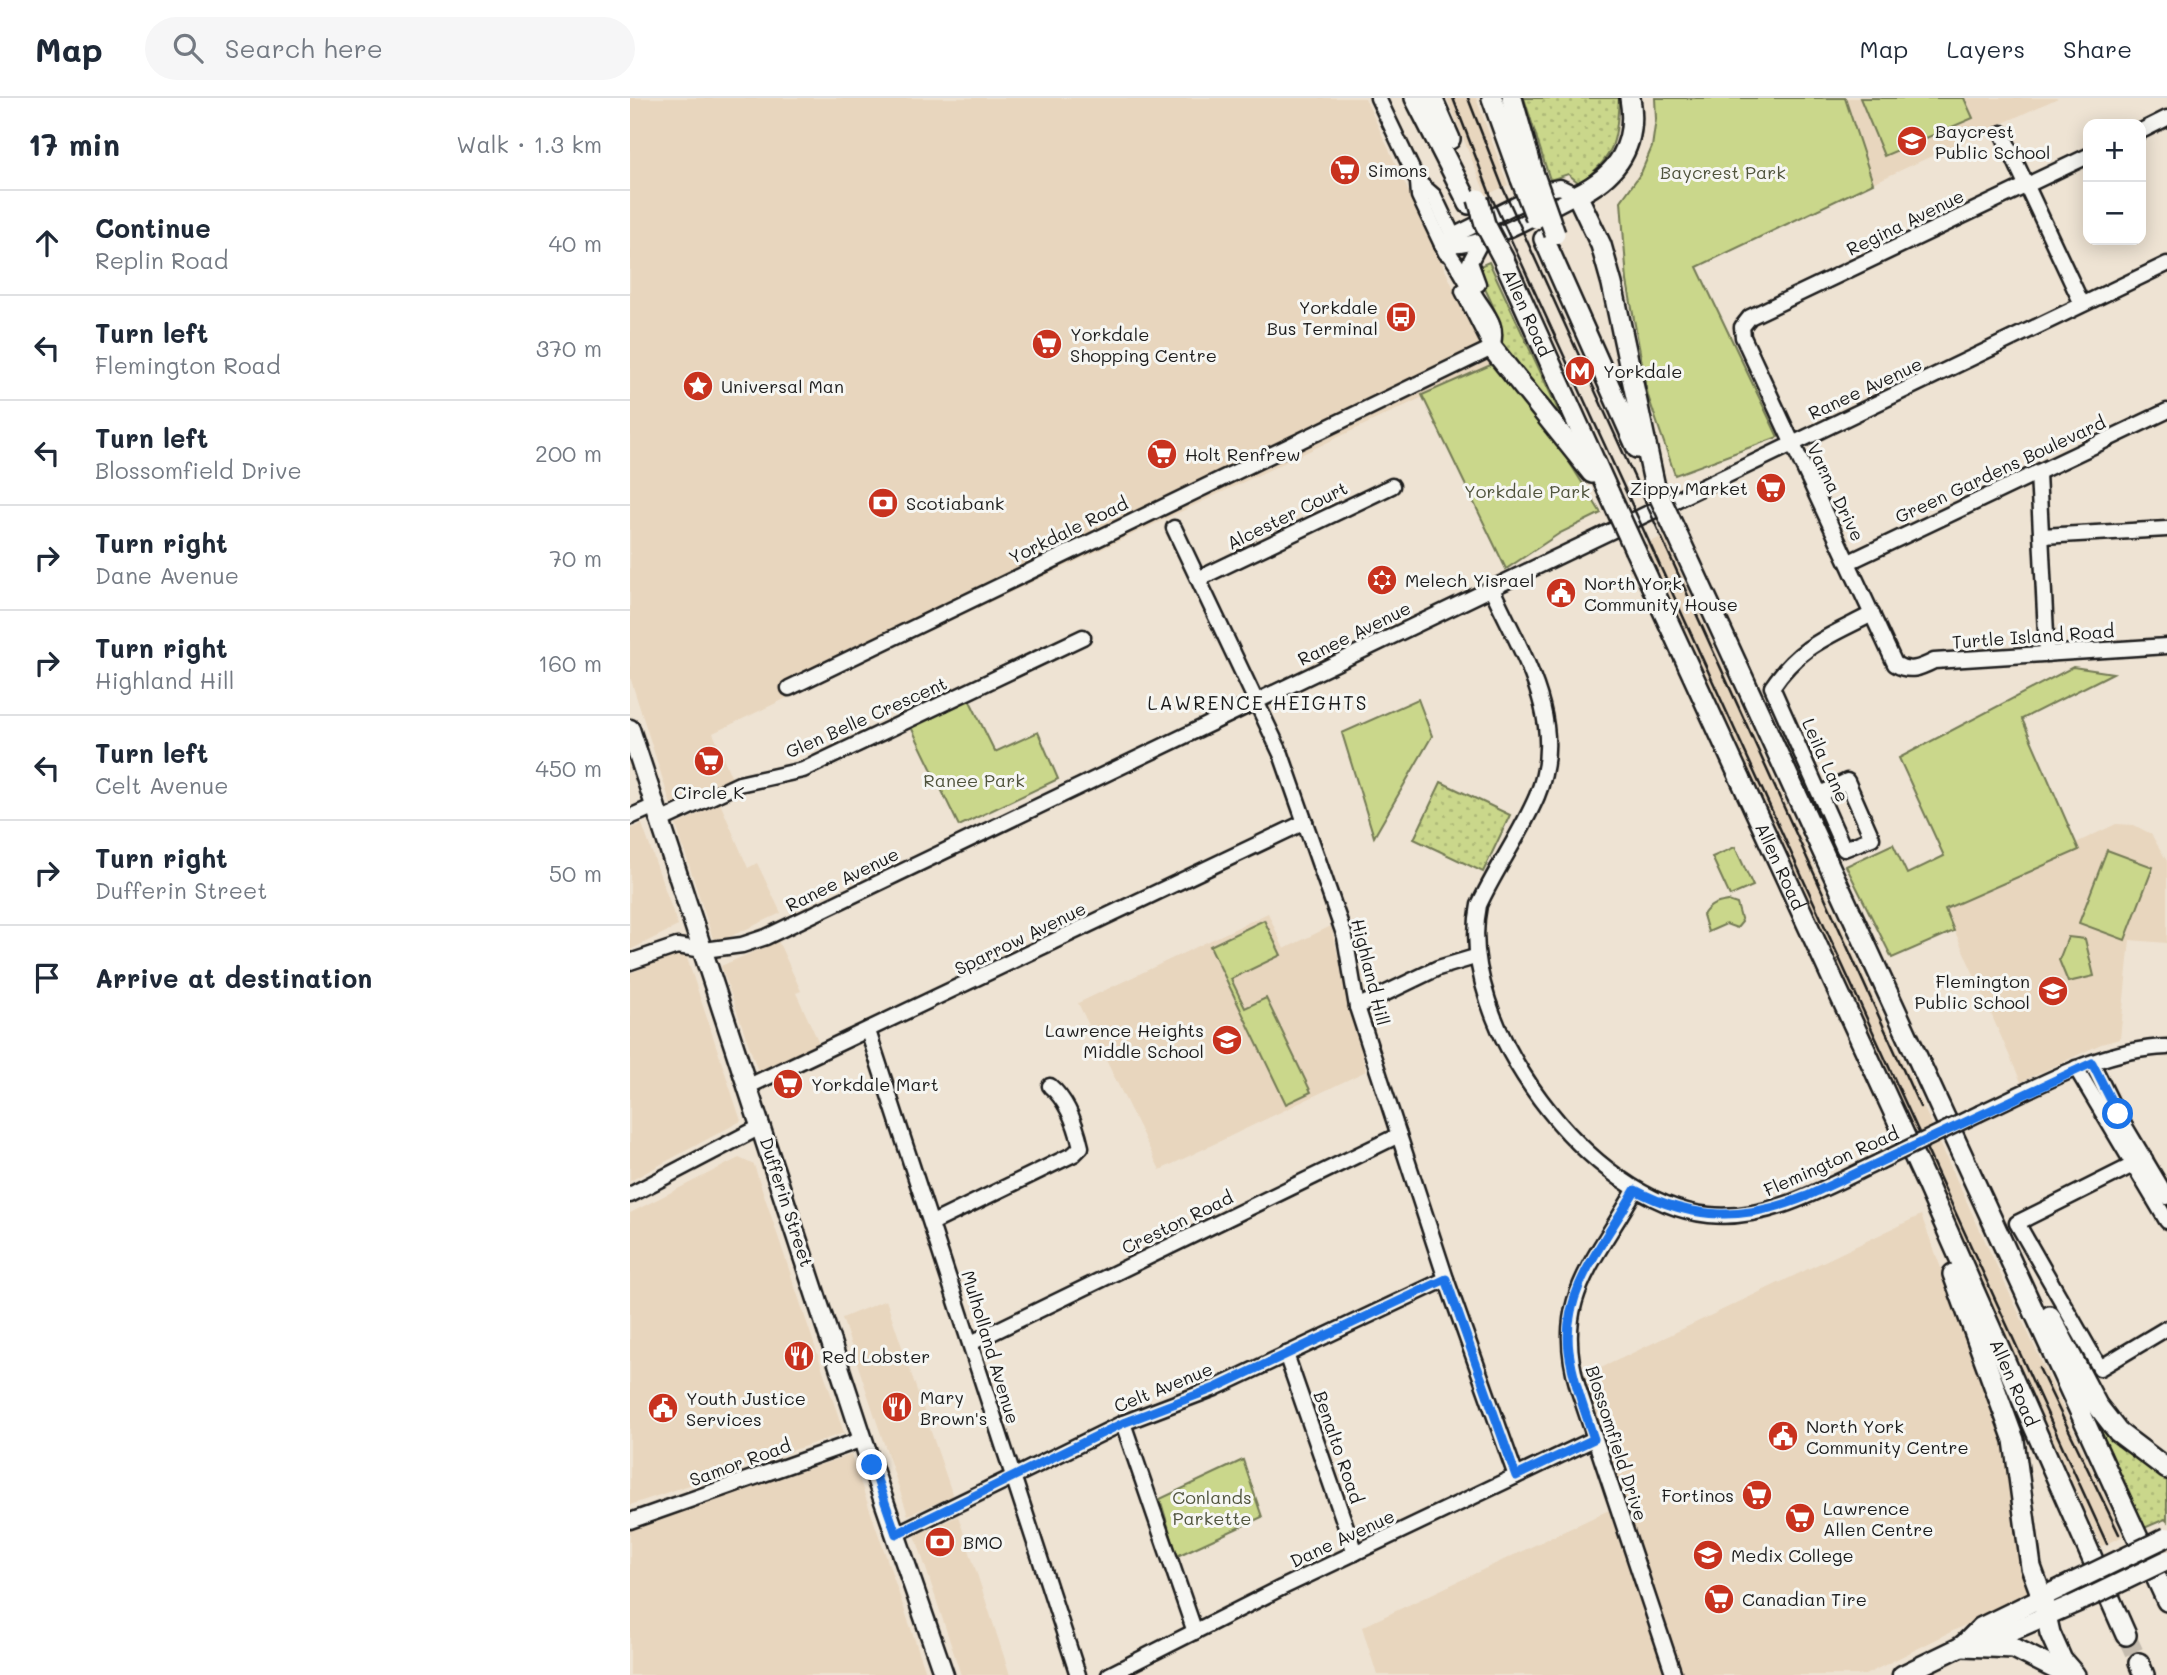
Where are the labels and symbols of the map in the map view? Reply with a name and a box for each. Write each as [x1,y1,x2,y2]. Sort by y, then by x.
place label: Baycrest Public School [1935,119,2050,164]
school or university icon: Baycrest Public School [1895,124,1929,158]
supermarket icon: Simons [1328,153,1362,187]
place label: Simons [1368,158,1427,182]
park label: Baycrest Park [1660,160,1786,184]
street label: Regina Avenue [1842,183,1968,261]
street label: Allen Road [1498,265,1558,360]
place label: Yorkdale Bus Terminal [1267,295,1378,340]
bus stop icon: Yorkdale Bus Terminal [1384,300,1418,334]
place label: Yorkdale Shopping Centre [1070,322,1217,367]
supermarket icon: Yorkdale Shopping Centre [1030,327,1064,361]
street label: Ranee Avenue [1804,351,1926,425]
metro station icon: Yorkdale [1563,354,1597,388]
place label: Yorkdale [1603,359,1682,383]
place icon: Universal Man [681,369,715,403]
place label: Universal Man [721,374,844,398]
street label: Green Gardens Boulevard [1891,410,2109,528]
supermarket icon: Holt Renfrew [1145,437,1179,471]
street label: Varna Drive [1802,439,1870,545]
place label: Holt Renfrew [1185,442,1301,466]
supermarket icon: Zippy Market [1754,471,1788,505]
street label: Alcester Court [1223,475,1351,555]
place label: Zippy Market [1630,476,1748,500]
park label: Yorkdale Park [1464,479,1590,503]
bank icon: Scotiabank [866,486,900,520]
place label: Scotiabank [906,491,1004,515]
street label: Yorkdale Road [1004,491,1132,569]
synagogue icon: Melech Yisrael [1365,563,1399,597]
place label: Melech Yisrael [1405,568,1535,592]
place label: North York Community House [1584,571,1738,616]
public building icon: North York Community House [1544,576,1578,610]
street label: Ranee Avenue [1293,595,1415,671]
street label: Turtle Island Road [1951,618,2115,654]
street label: Glen Belle Crescent [781,671,951,763]
district label: LAWRENCE HEIGHTS [1147,690,1369,715]
street label: Leila Lane [1797,714,1855,806]
supermarket icon: Circle K [692,744,726,778]
park label: Ranee Park [923,768,1025,792]
place label: Circle K [674,780,744,804]
street label: Allen Road [1750,819,1811,914]
street label: Ranee Avenue [781,841,903,917]
street label: Sparrow Avenue [950,896,1090,980]
street label: Highland Hill [1346,916,1396,1028]
place label: Flemington Public School [1915,969,2030,1014]
school or university icon: Flemington Public School [2036,974,2070,1008]
place label: Lawrence Heights Middle School [1045,1018,1204,1063]
school or university icon: Lawrence Heights Middle School [1210,1023,1244,1057]
supermarket icon: Yorkdale Mart [771,1067,805,1101]
place label: Yorkdale Mart [811,1072,939,1096]
route start [2102,1098,2133,1129]
street label: Flemington Road [1760,1121,1902,1201]
street label: Dufferin Street [755,1134,819,1270]
street label: Creston Road [1117,1185,1237,1259]
street label: Mulholland Avenue [956,1267,1026,1427]
street label: Allen Road [1985,1335,2044,1430]
restaurant icon: Red Lobster [782,1339,816,1373]
place label: Red Lobster [822,1344,930,1368]
street label: Celt Avenue [1110,1356,1216,1418]
street label: Blossomfield Drive [1581,1362,1653,1524]
place label: Mary Brown's [920,1385,988,1430]
place label: Youth Justice Services [686,1386,806,1431]
street label: Benalto Road [1309,1388,1369,1506]
restaurant icon: Mary Brown's [880,1390,914,1424]
public building icon: Youth Justice Services [646,1391,680,1425]
place label: North York Community Centre [1806,1414,1969,1459]
public building icon: North York Community Centre [1766,1419,1800,1453]
street label: Samor Road [686,1433,794,1491]
route end [856,1449,887,1480]
supermarket icon: Fortinos [1740,1478,1774,1512]
place label: Fortinos [1661,1483,1734,1507]
park label: Conlands Parkette [1172,1485,1252,1530]
place label: Lawrence Allen Centre [1823,1496,1933,1541]
supermarket icon: Lawrence Allen Centre [1783,1501,1817,1535]
street label: Dane Avenue [1286,1503,1398,1573]
bank icon: BMO [923,1525,957,1559]
place label: BMO [963,1530,1003,1554]
school or university icon: Medix College [1691,1538,1725,1572]
place label: Medix College [1731,1543,1854,1567]
supermarket icon: Canadian Tire [1702,1582,1736,1616]
place label: Canadian Tire [1742,1587,1867,1611]

